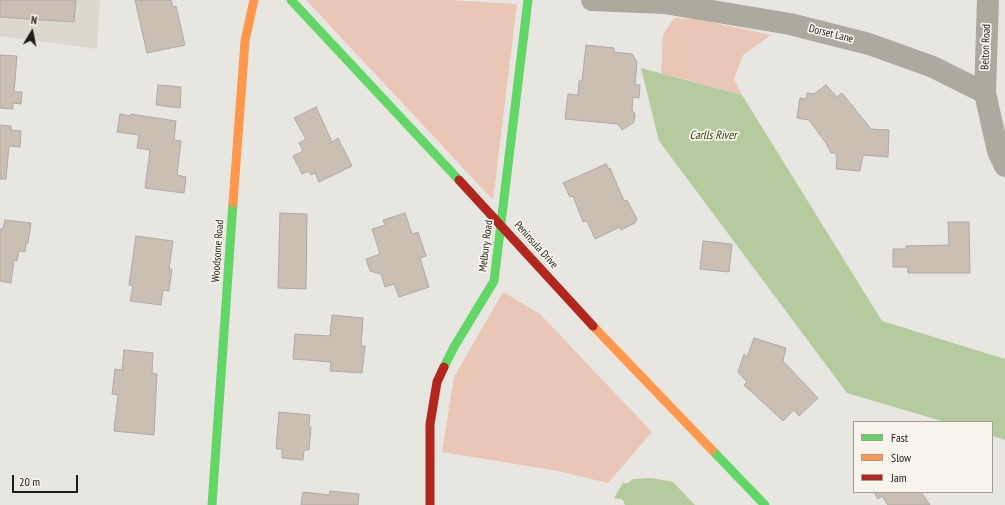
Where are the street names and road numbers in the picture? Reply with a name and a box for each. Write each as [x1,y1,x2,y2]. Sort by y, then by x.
street label: Dorset Lane [807,22,855,46]
street label: Belton Road [979,24,993,70]
street label: Woodsome Road [209,219,227,283]
street label: Melbury Road [476,219,496,273]
street label: Peninsula Drive [511,219,561,271]

